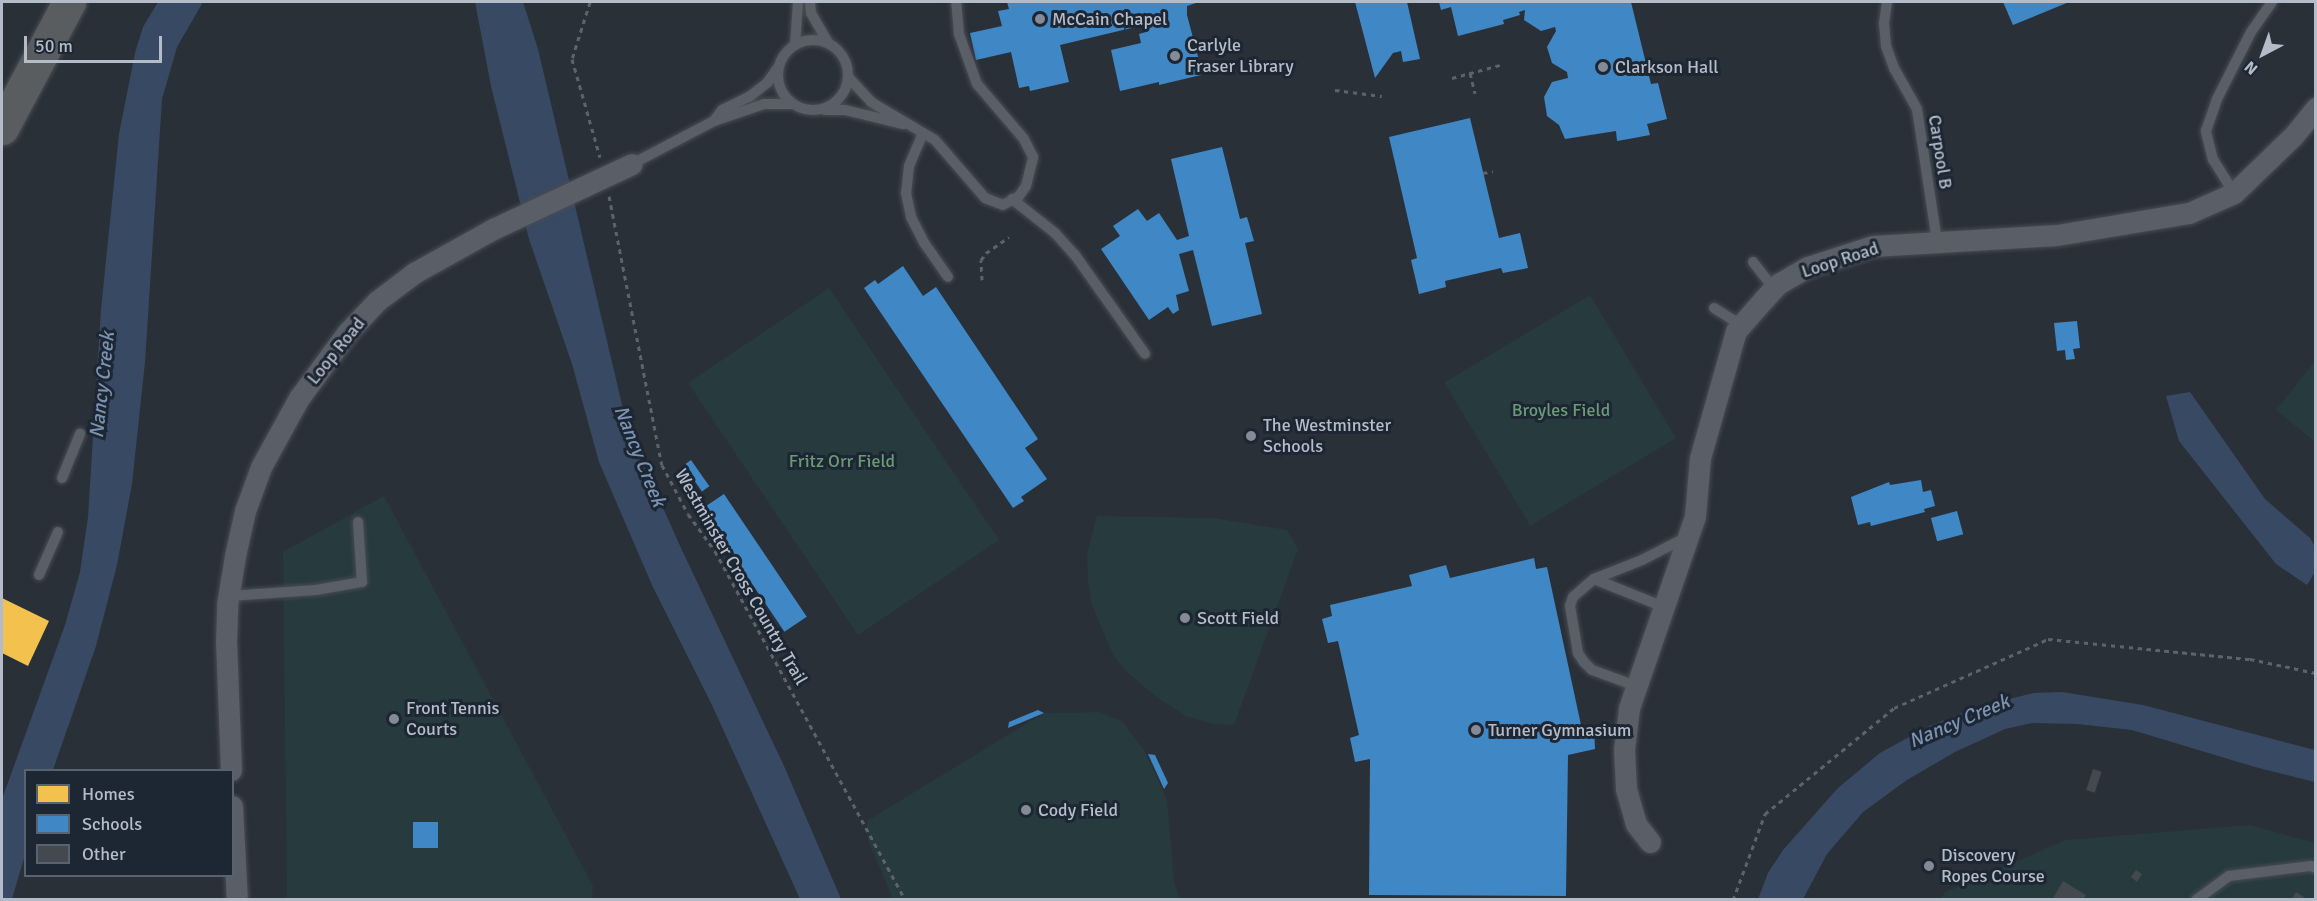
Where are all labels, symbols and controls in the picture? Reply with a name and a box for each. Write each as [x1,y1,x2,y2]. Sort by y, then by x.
place label: McCain Chapel [1052,8,1167,30]
marker: McCain Chapel [1033,12,1047,26]
scale bar [27,24,165,62]
north arrow [2233,24,2293,84]
text: 50 m [35,35,73,57]
place label: Carlyle Fraser Library [1187,35,1294,78]
marker: Carlyle Fraser Library [1168,49,1182,63]
place label: Clarkson Hall [1615,56,1719,78]
text: N [2240,56,2262,79]
marker: Clarkson Hall [1596,60,1610,74]
street label: Carpool B [1923,113,1957,191]
street label: Loop Road [1799,237,1881,283]
street label: Loop Road [303,313,369,389]
water label: Nancy Creek [84,331,120,439]
park label: Broyles Field [1512,399,1610,421]
water label: Nancy Creek [609,402,671,510]
place label: The Westminster Schools [1263,415,1391,458]
marker: The Westminster Schools [1244,429,1258,443]
park label: Fritz Orr Field [789,450,895,472]
street label: Westminster Cross Country Trail [670,465,812,689]
place label: Scott Field [1197,607,1279,629]
marker: Scott Field [1178,611,1192,625]
water label: Nancy Creek [1905,689,2013,753]
place label: Front Tennis Courts [406,698,499,740]
marker: Front Tennis Courts [387,712,401,726]
place label: Turner Gymnasium [1488,719,1631,741]
marker: Turner Gymnasium [1469,723,1483,737]
legend [24,769,234,877]
text: Homes [82,783,135,805]
place label: Cody Field [1038,799,1118,821]
marker: Cody Field [1019,803,1033,817]
text: Schools [82,813,142,835]
text: Other [82,843,126,865]
place label: Discovery Ropes Course [1941,845,2045,888]
marker: Discovery Ropes Course [1922,859,1936,873]

